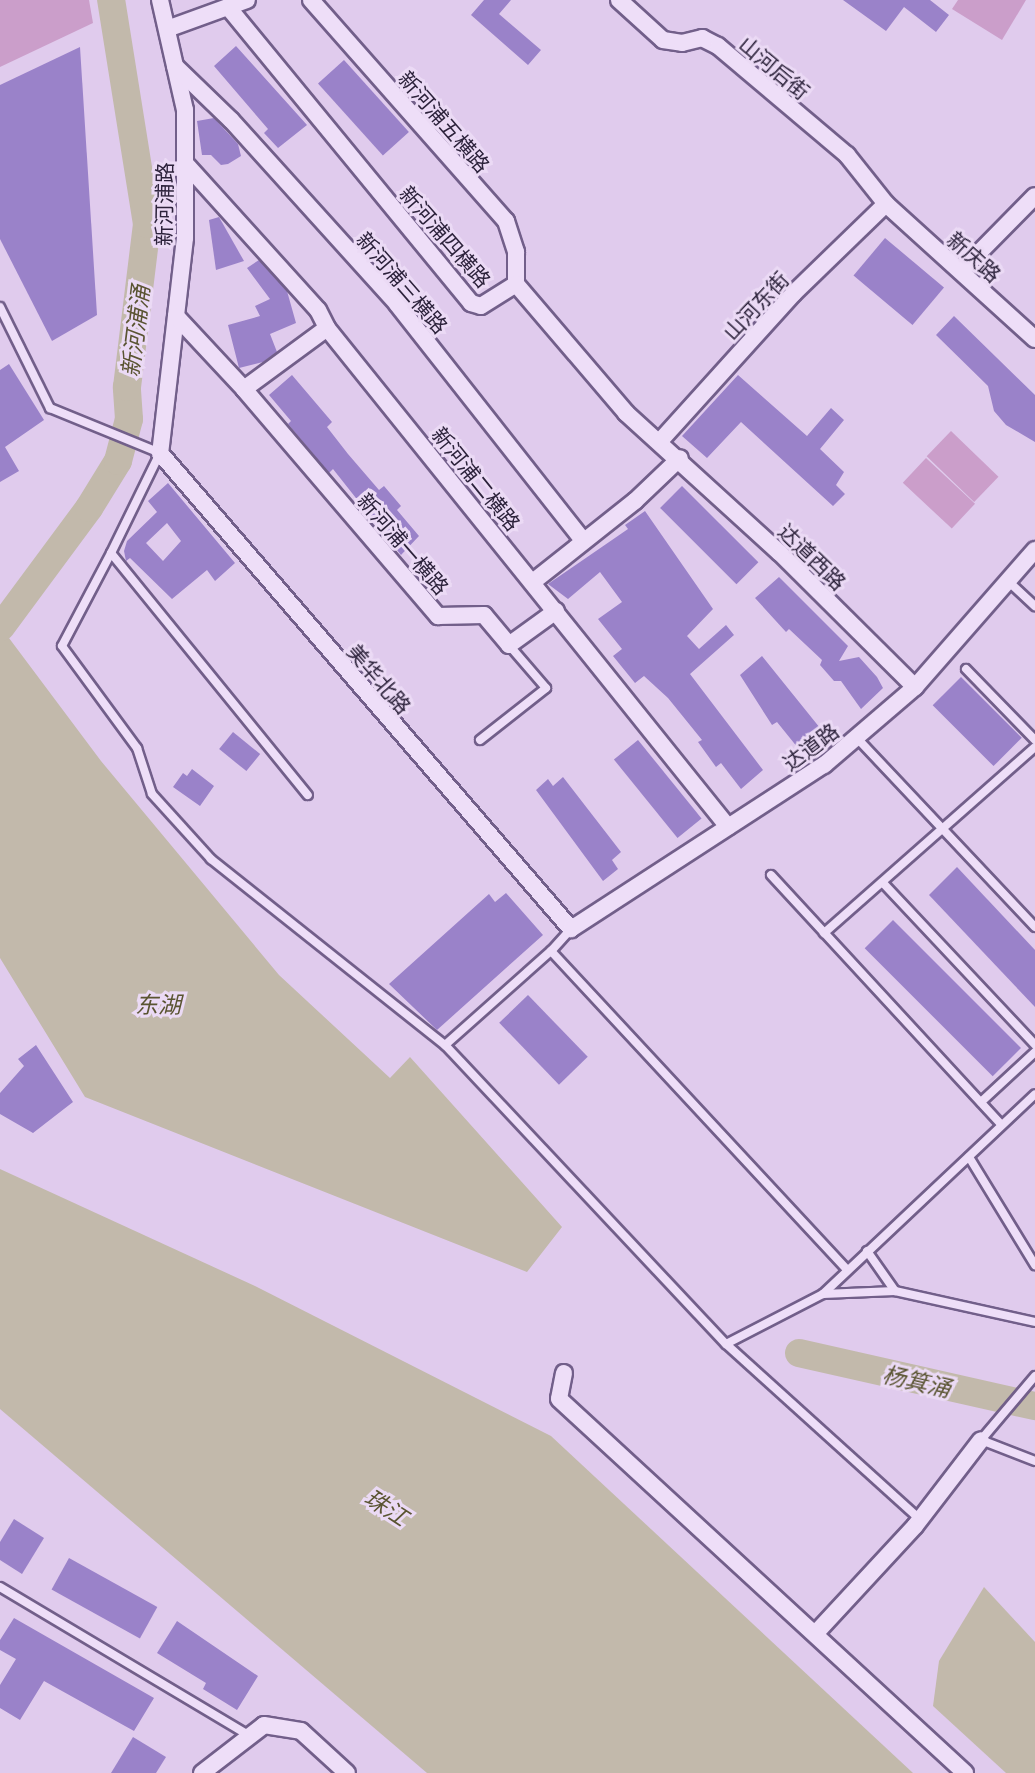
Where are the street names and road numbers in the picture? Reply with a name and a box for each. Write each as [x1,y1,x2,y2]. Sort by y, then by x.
street label: 山河后街 [735,30,815,104]
street label: 新河浦五横路 [394,65,496,177]
street label: 新河浦路 [150,162,176,246]
street label: 新河浦四横路 [395,180,497,292]
street label: 新河浦三横路 [352,226,454,338]
street label: 新庆路 [943,226,1007,286]
street label: 山河东街 [717,266,793,344]
street label: 新河浦二横路 [428,421,526,535]
street label: 新河浦一横路 [353,487,455,599]
street label: 达道西路 [774,518,852,594]
street label: 美华北路 [343,638,417,718]
street label: 达道路 [777,717,843,775]

